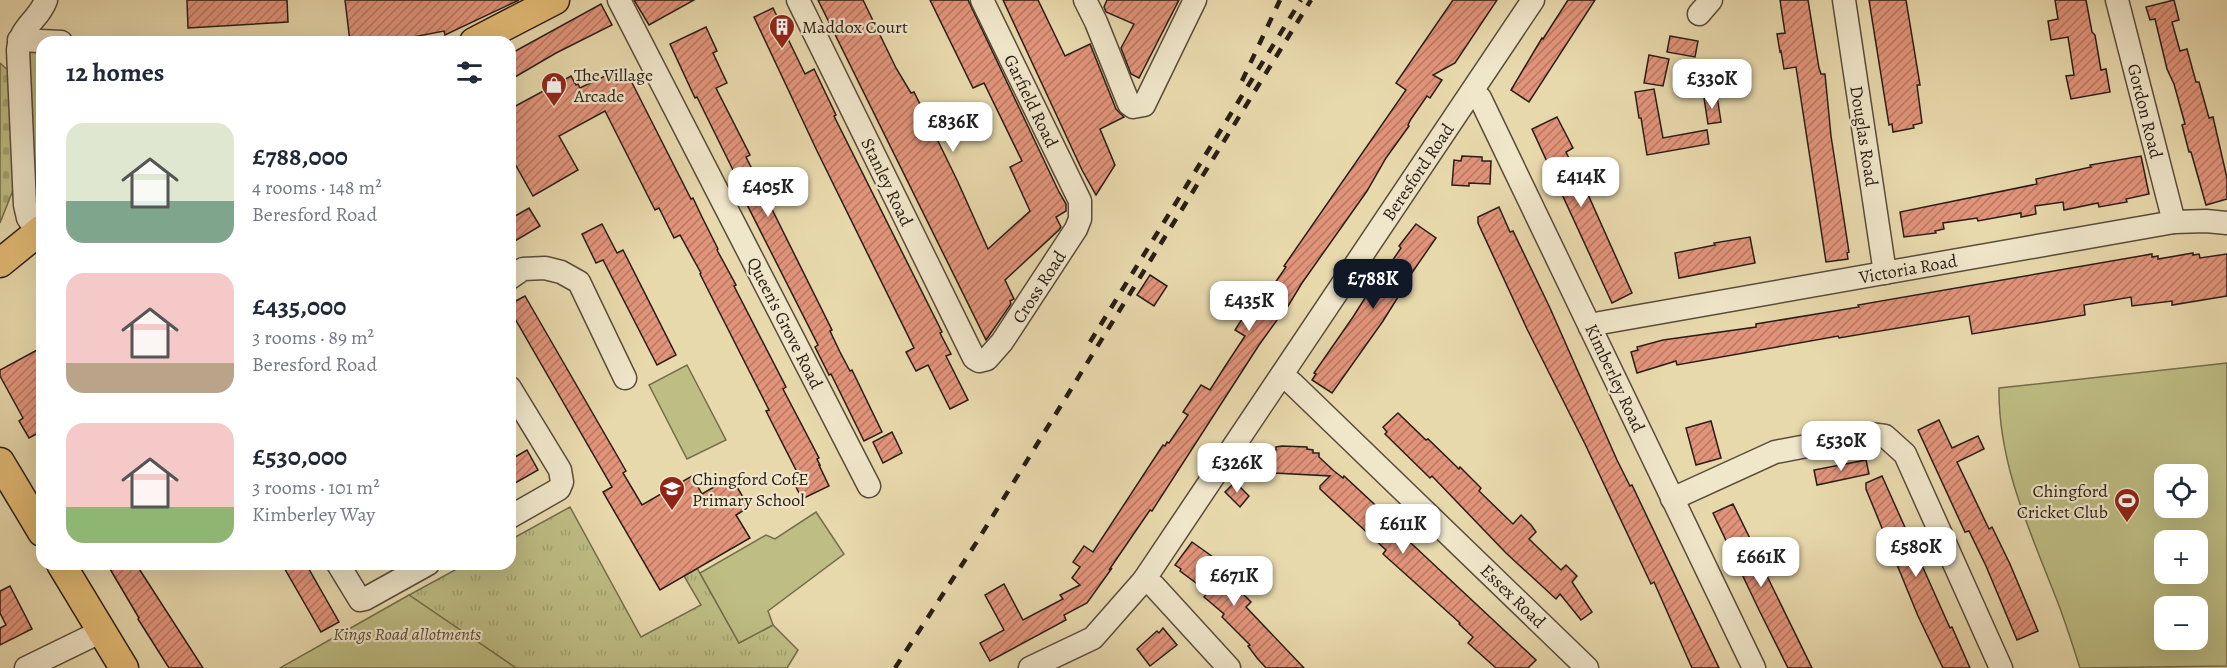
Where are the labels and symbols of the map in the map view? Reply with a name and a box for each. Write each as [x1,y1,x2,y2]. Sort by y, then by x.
building icon: Maddox Court [767,12,797,50]
place label: Maddox Court [802,15,908,39]
street label: Garfield Road [998,50,1064,152]
pin: £330K [1670,59,1754,110]
street label: Gordon Road [2122,61,2168,161]
place label: The Village Arcade [573,63,653,108]
shop icon: The Village Arcade [539,70,569,108]
street label: Douglas Road [1844,84,1884,188]
pin: £836K [911,102,995,153]
street label: Beresford Road [1377,118,1460,225]
street label: Stanley Road [855,134,919,230]
pin: £414K [1539,157,1623,208]
pin: £405K [726,167,810,218]
street label: Cross Road [1007,246,1072,328]
street label: Victoria Road [1856,249,1959,290]
street label: Queen's Grove Road [741,253,829,393]
pin: £788K [1331,259,1415,310]
pin: £435K [1207,281,1291,332]
street label: Kimberley Road [1579,320,1651,436]
pin: £530K [1799,421,1883,472]
pin: £326K [1195,443,1279,494]
place label: Chingford CofE Primary School [692,467,809,512]
school or university icon: Chingford CofE Primary School [657,474,687,512]
place label: Chingford Cricket Club [2017,479,2108,524]
sports icon: Chingford Cricket Club [2112,486,2142,524]
pin: £611K [1361,504,1445,555]
pin: £580K [1874,527,1958,578]
pin: £661K [1719,537,1803,588]
pin: £671K [1192,556,1276,607]
street label: Essex Road [1475,559,1551,633]
park label: Kings Road allotments [333,622,481,646]

